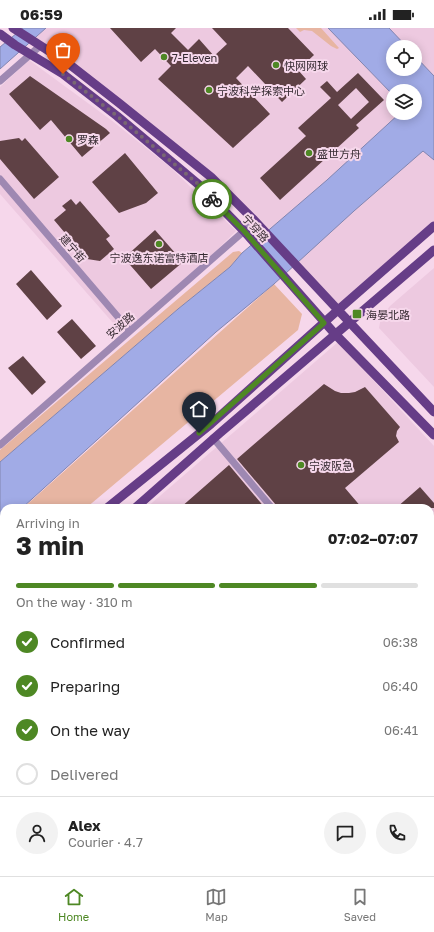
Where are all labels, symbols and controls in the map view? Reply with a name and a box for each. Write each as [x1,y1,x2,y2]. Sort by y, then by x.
text: 06:59 [20,5,63,23]
pin [46,33,80,74]
icon: bag [52,39,74,61]
map controls [386,40,422,120]
button: locate [386,40,422,76]
place label: 7-Eleven [172,51,217,64]
marker: 7-Eleven [159,52,169,62]
place label: 快网网球 [284,59,328,72]
marker: 快网网球 [271,60,281,70]
place label: 宁波科学探索中心 [217,84,305,97]
button: layers [386,84,422,120]
marker: 宁波科学探索中心 [204,85,214,95]
place label: 罗森 [77,133,99,146]
marker: 罗森 [64,134,74,144]
place label: 盛世方舟 [317,147,361,160]
marker: 盛世方舟 [304,148,314,158]
courier [192,179,232,219]
icon: bike [201,188,223,210]
street label: 宁穿路 [240,211,272,245]
street label: 建宁街 [57,231,89,265]
marker: 宁波逸东诺富特酒店 [154,239,164,249]
place label: 宁波逸东诺富特酒店 [110,251,209,264]
marker: 海晏北路 [351,308,363,320]
place label: 海晏北路 [366,308,410,321]
street label: 安波路 [103,309,137,341]
pin [182,392,216,433]
icon: home [188,398,210,420]
place label: 宁波阪急 [309,459,353,472]
marker: 宁波阪急 [296,460,306,470]
text: Arriving in [16,515,80,531]
text: 07:02–07:07 [328,529,418,547]
text: 3 min [16,530,84,561]
text: On the way · 310 m [16,594,133,610]
icon: check [16,631,38,653]
text: Confirmed [50,633,125,651]
text: 06:38 [383,634,418,650]
icon: check [16,675,38,697]
text: Preparing [50,677,120,695]
text: 06:40 [382,678,418,694]
icon: check [16,719,38,741]
text: On the way [50,721,130,739]
text: 06:41 [384,722,418,738]
text: Delivered [50,765,118,783]
button: person [16,812,58,854]
button: chat [324,812,366,854]
button: phone [376,812,418,854]
text: Alex [68,816,101,834]
text: Courier · 4.7 [68,834,143,850]
tab: Home [58,886,89,923]
tab: Map [205,886,228,923]
tab: Saved [344,886,376,923]

